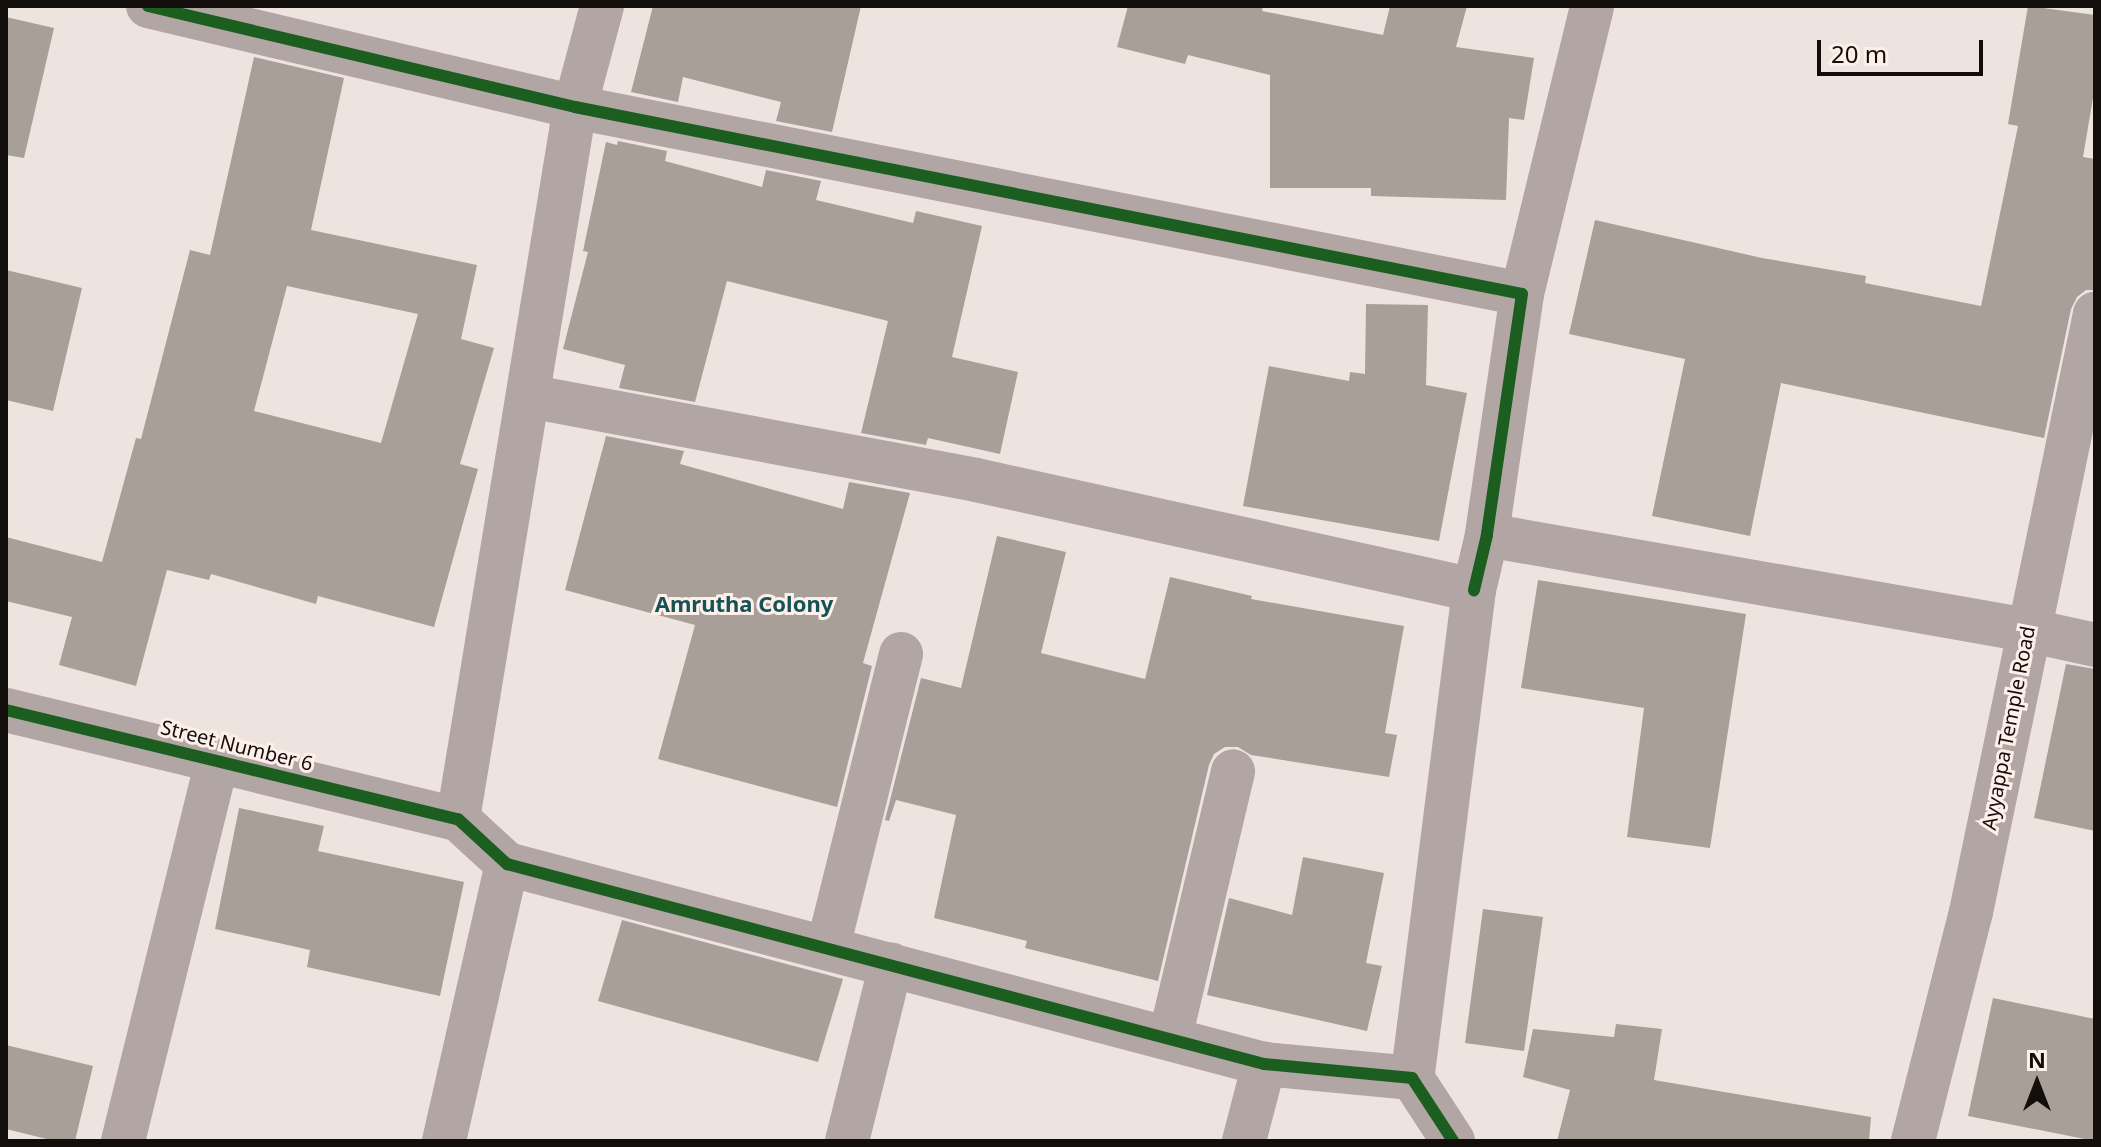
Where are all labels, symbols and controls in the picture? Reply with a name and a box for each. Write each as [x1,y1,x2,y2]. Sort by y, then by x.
scale bar [1821,24,1987,74]
text: 20 m [1831,37,1887,70]
district label: Amrutha Colony [655,591,833,617]
street label: Ayyappa Temple Road [1976,624,2040,832]
street label: Street Number 6 [159,715,315,775]
north arrow [1997,1043,2077,1123]
text: N [2028,1044,2046,1074]

